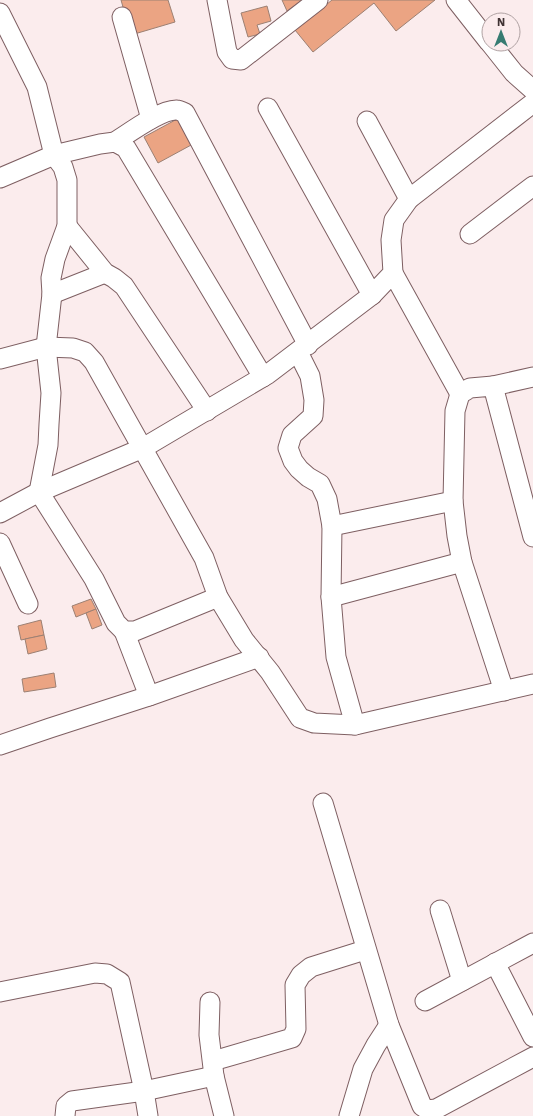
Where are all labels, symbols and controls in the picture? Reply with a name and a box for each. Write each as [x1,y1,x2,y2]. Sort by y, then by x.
north arrow [481,12,521,52]
text: N [497,16,505,29]

